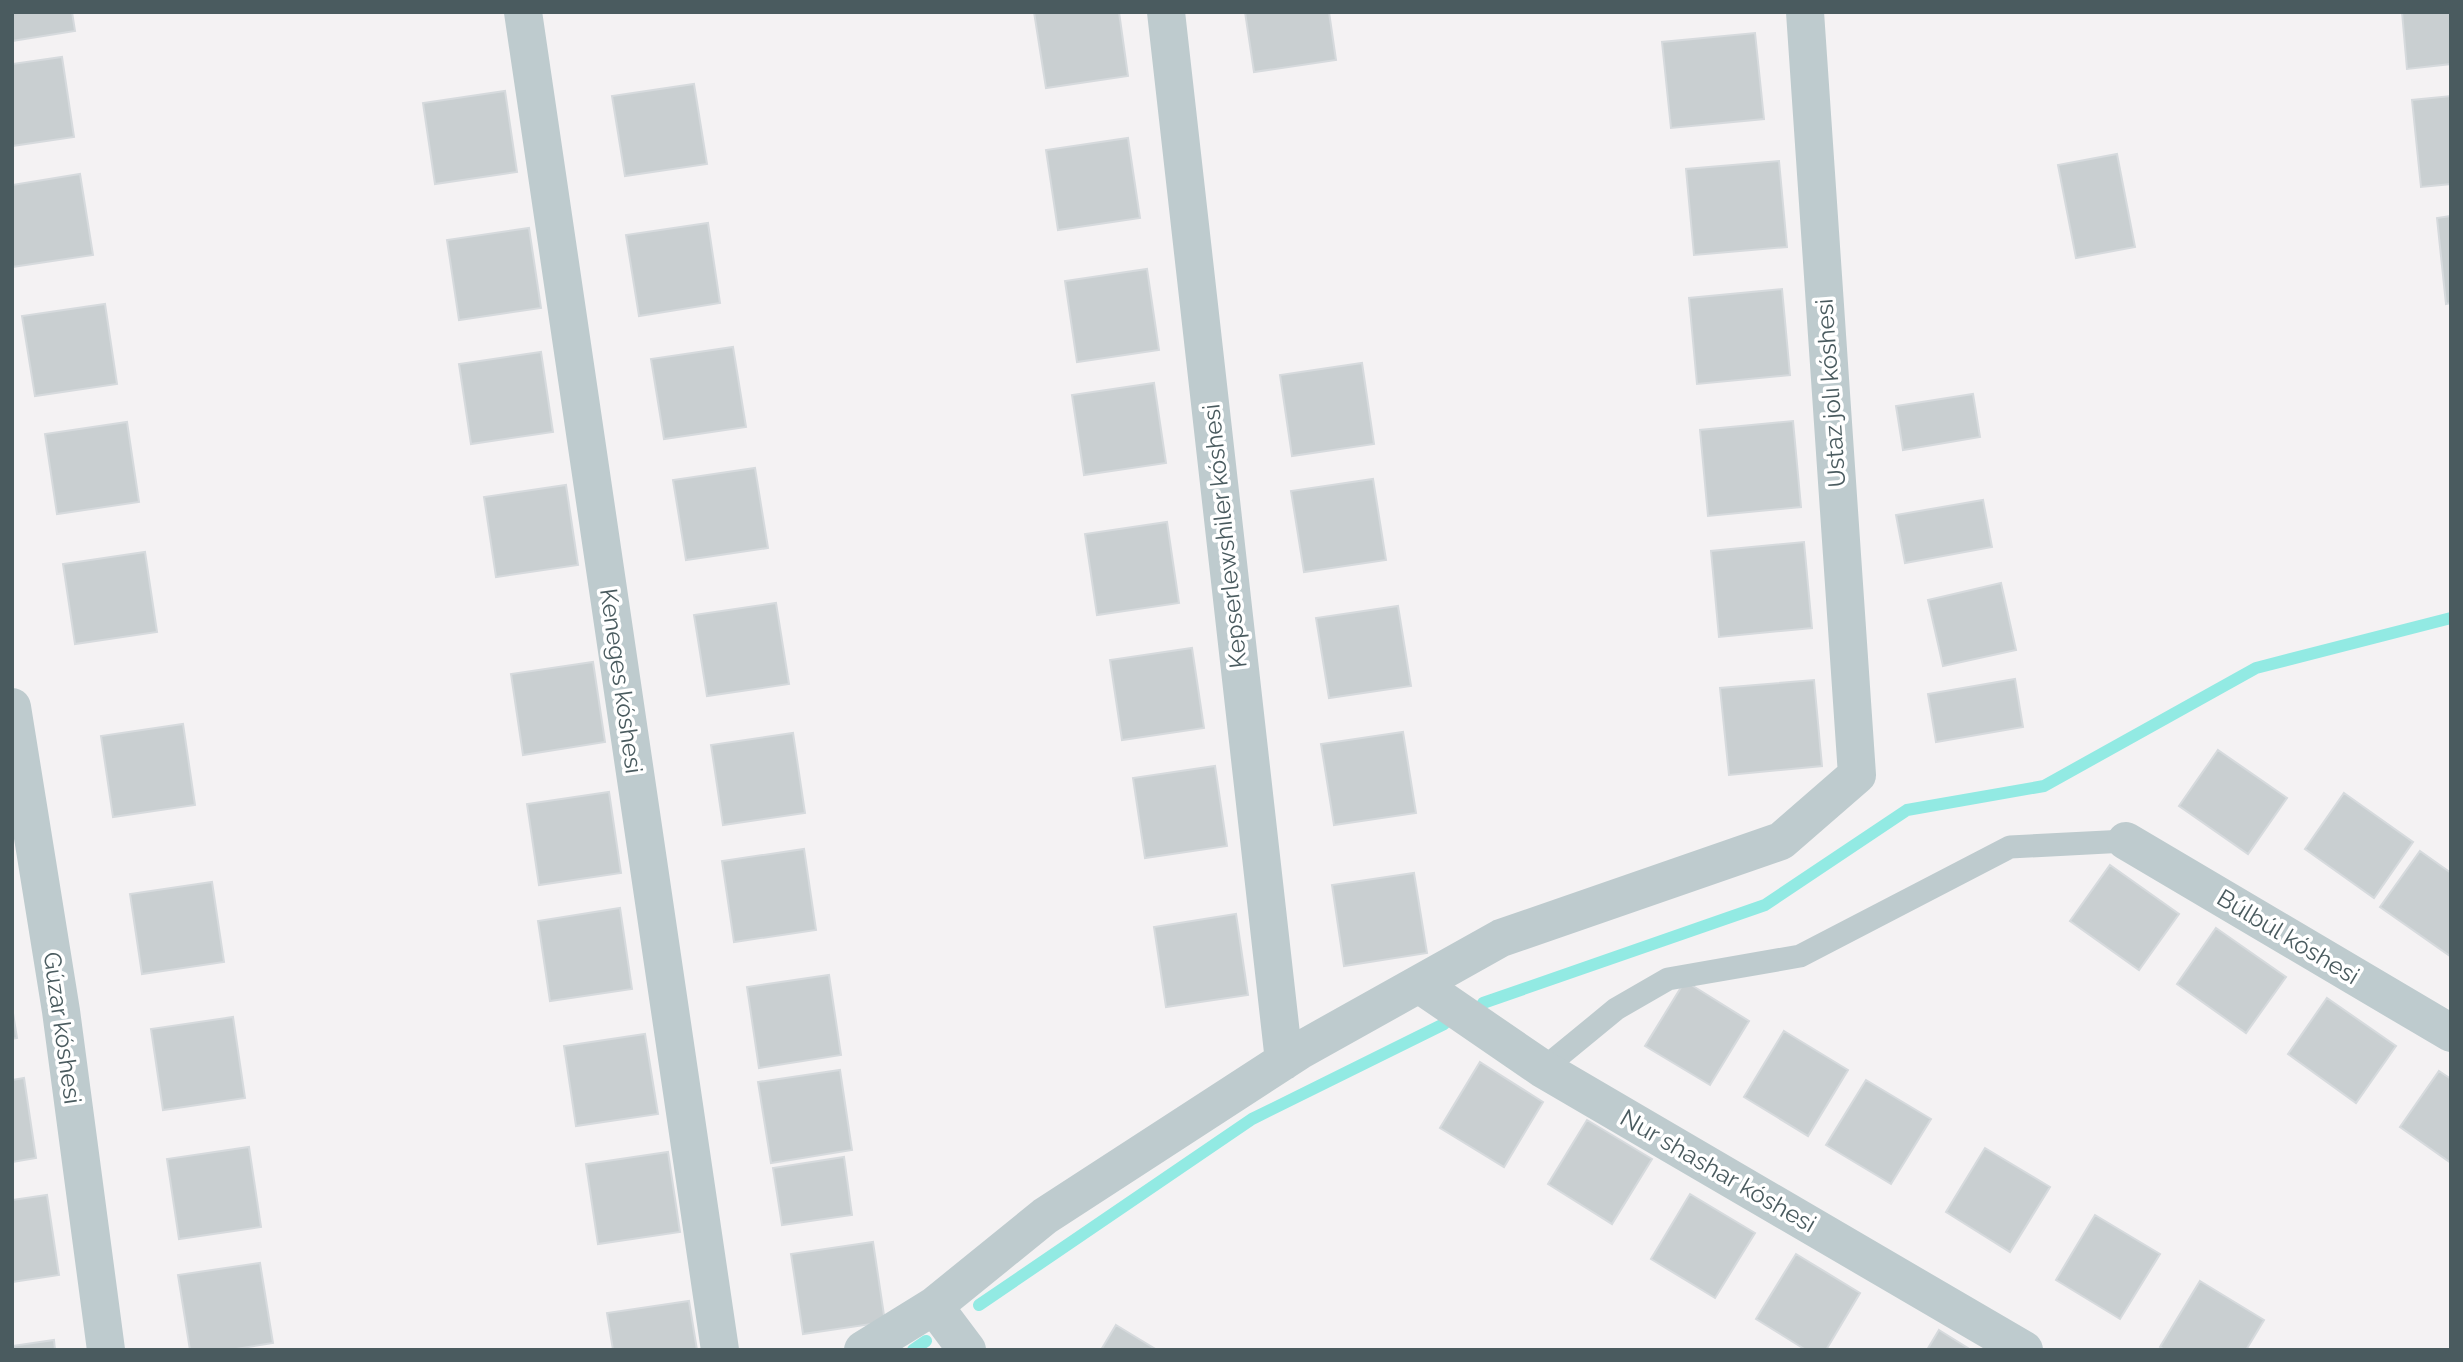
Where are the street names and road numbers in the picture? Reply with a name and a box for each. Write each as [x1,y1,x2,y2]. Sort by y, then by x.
street label: Ustaz jolı kóshesi [1809,298,1852,488]
street label: Kepserlewshiler kóshesi [1196,403,1253,670]
street label: Keneges kóshesi [594,587,649,775]
street label: Búlbúl kóshesi [2212,883,2365,990]
street label: Gúzar kóshesi [37,950,88,1106]
street label: Nur shashar kóshesi [1615,1103,1821,1238]

